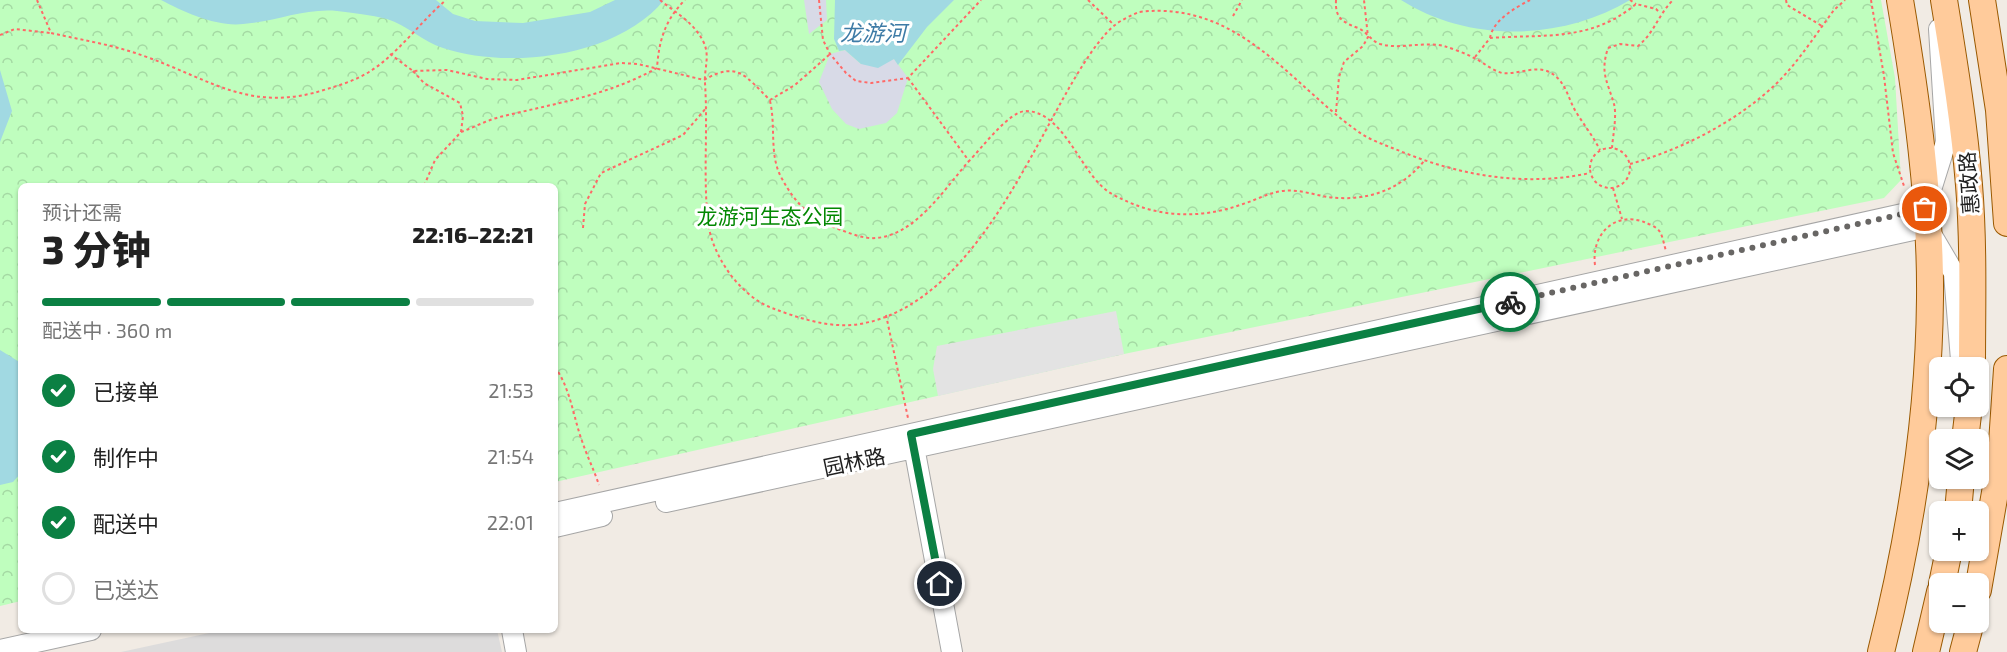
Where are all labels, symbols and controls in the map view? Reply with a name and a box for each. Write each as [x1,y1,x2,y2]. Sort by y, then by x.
water label: 龙游河 [840,19,910,45]
street label: 惠政路 [1953,151,1983,215]
pin [1899,183,1950,234]
icon: bag [1908,192,1941,225]
text: 预计还需 [42,200,122,224]
park label: 龙游河生态公园 [697,203,844,228]
text: 22:16–22:21 [412,221,534,247]
text: 3 分钟 [42,225,151,272]
courier [1480,272,1540,332]
icon: bike [1494,286,1527,319]
text: 配送中 · 360 m [42,318,172,342]
map controls [1929,357,1989,633]
button: locate [1929,357,1989,417]
icon: check [42,374,75,407]
text: 已接单 [93,378,159,404]
text: 21:53 [488,378,534,402]
button: layers [1929,429,1989,489]
icon: check [42,440,75,473]
street label: 园林路 [821,442,887,480]
text: 制作中 [93,444,159,470]
text: 21:54 [487,444,534,468]
button: + [1929,501,1989,561]
icon: check [42,506,75,539]
text: 配送中 [93,510,159,536]
text: 22:01 [487,510,534,534]
pin [914,558,965,609]
icon: home [923,567,956,600]
button: − [1929,573,1989,633]
text: 已送达 [93,576,159,602]

